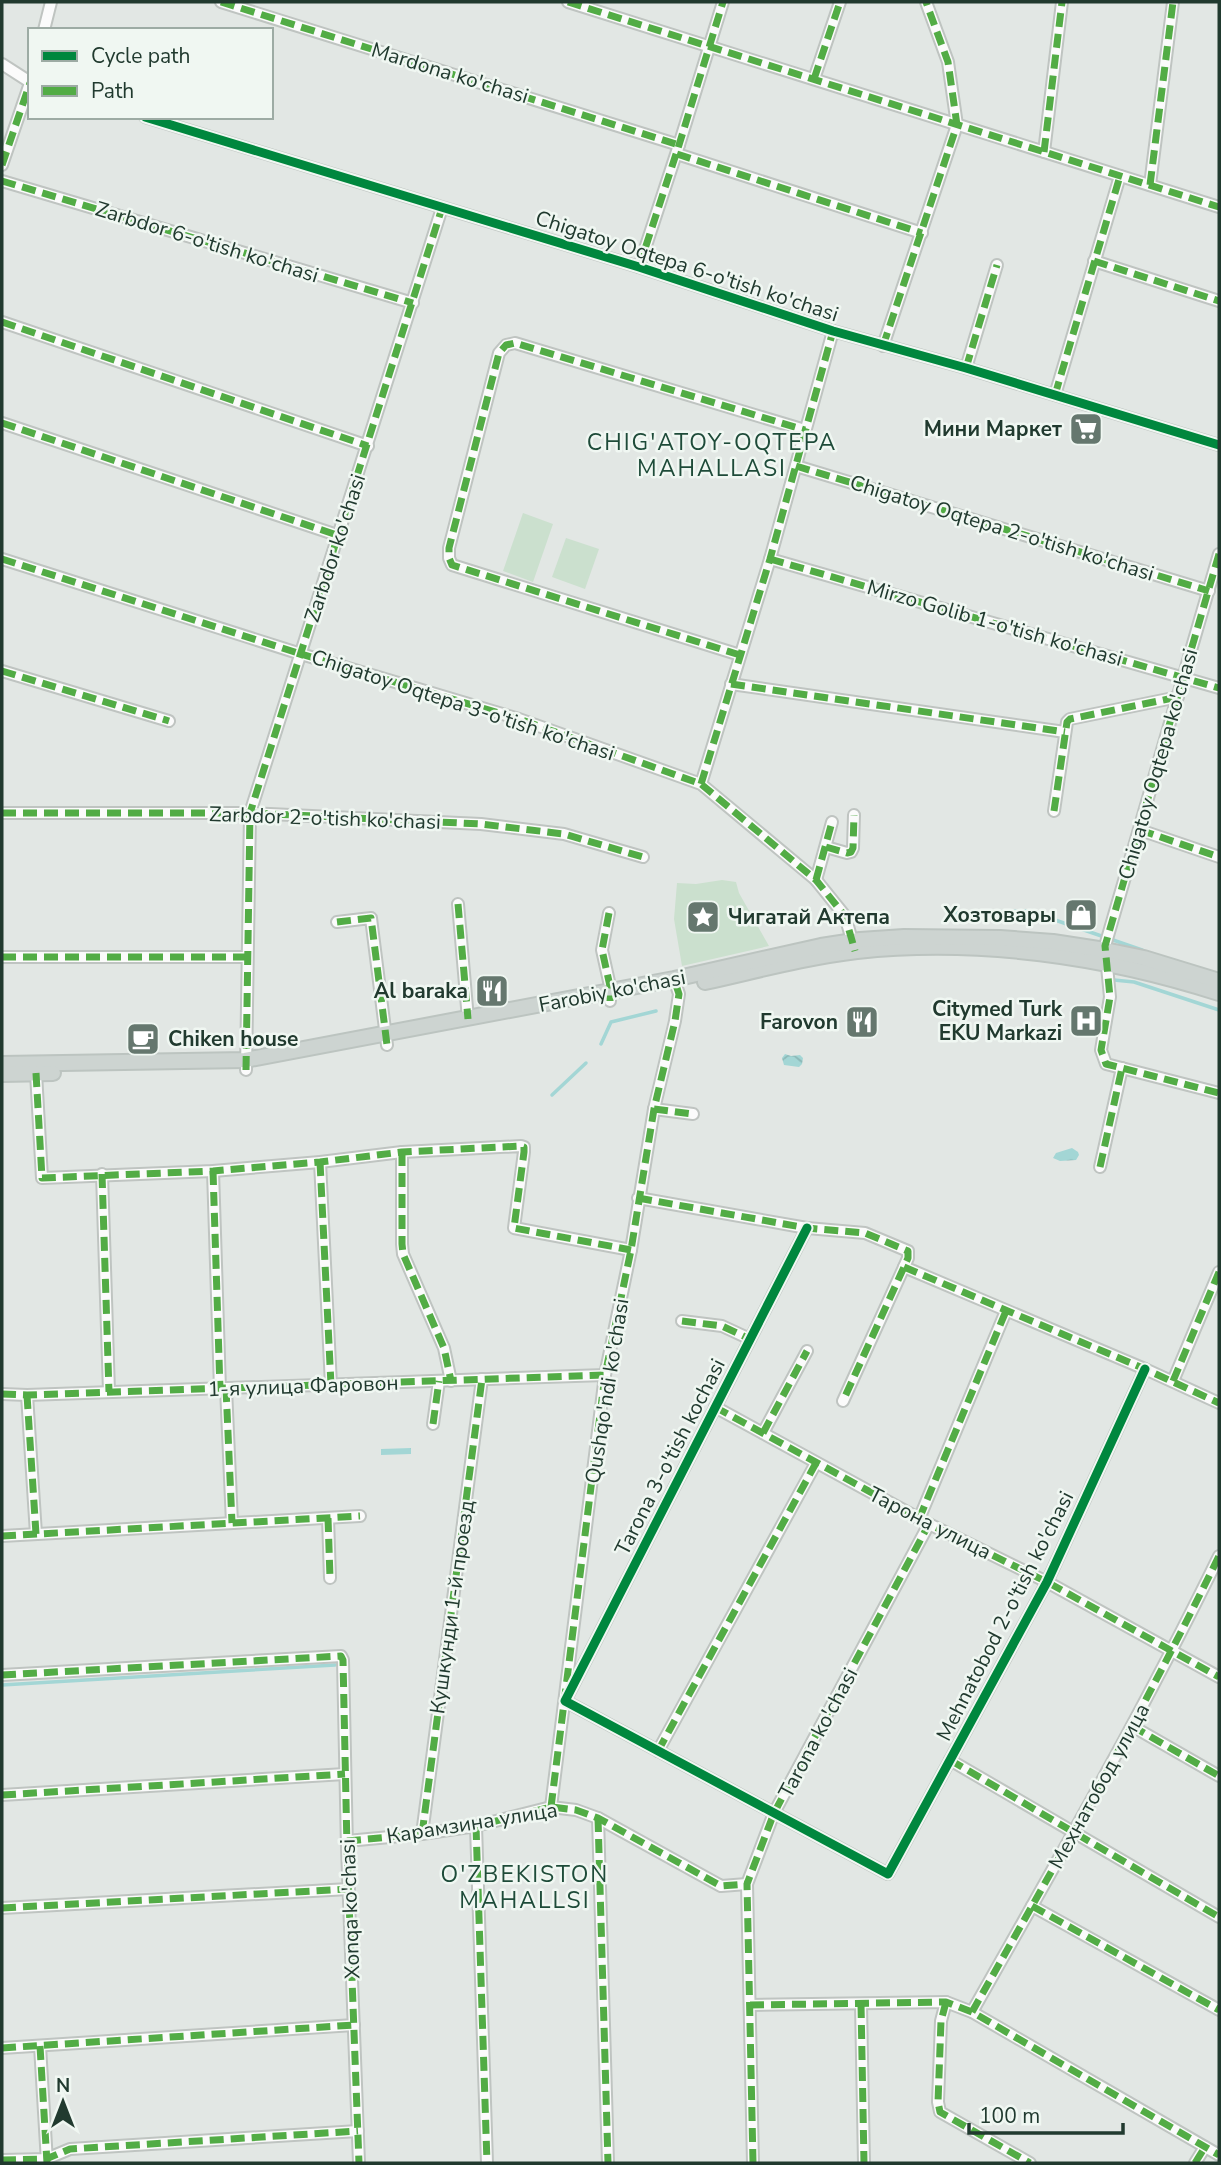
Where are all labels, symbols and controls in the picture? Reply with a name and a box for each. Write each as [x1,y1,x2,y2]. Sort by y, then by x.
legend [28,28,273,119]
street label: Mardona ko'chasi [368,36,532,110]
text: Cycle path [91,42,190,70]
text: Path [91,77,134,105]
street label: Zarbdor 6-o'tish ko'chasi [92,195,322,289]
street label: Chigatoy Oqtepa 6-o'tish ko'chasi [532,204,842,328]
supermarket icon: Мини Маркет [1067,410,1105,448]
place label: Мини Маркет [924,415,1062,443]
district label: CHIG'ATOY-OQTEPA MAHALLASI [587,427,837,484]
street label: Chigatoy Oqtepa 2-o'tish ko'chasi [846,468,1158,588]
street label: Zarbdor ko'chasi [298,470,372,626]
street label: Mirzo Golib 1-o'tish ko'chasi [864,573,1126,673]
street label: Chigatoy Oqtepa 3-o'tish ko'chasi [308,643,618,767]
street label: Chigatoy Oqtepa ko'chasi [1112,645,1204,883]
street label: Zarbdor 2-o'tish ko'chasi [209,800,441,836]
shop icon: Хозтовары [1062,896,1100,934]
place icon: Чигатай Актепа [684,898,722,936]
place label: Хозтовары [942,901,1056,929]
place label: Чигатай Актепа [728,903,890,931]
street label: Farobiy ko'chasi [536,963,688,1019]
restaurant icon: Al baraka [473,972,511,1010]
place label: Al baraka [374,977,468,1005]
place label: Citymed Turk EKU Markazi [932,995,1063,1047]
hospital icon: Citymed Turk EKU Markazi [1067,1002,1105,1040]
restaurant icon: Farovon [843,1003,881,1041]
place label: Farovon [760,1008,838,1036]
cafe icon: Chiken house [124,1020,162,1058]
place label: Chiken house [168,1025,298,1053]
street label: Qushqo'ndi ko'chasi [579,1296,635,1486]
street label: Tarona 3-o'tish kochasi [608,1354,732,1560]
street label: 1-я улица Фаровон [207,1369,399,1403]
street label: Тарона улица [864,1480,996,1566]
street label: Mehnatobod 2-o'tish ko'chasi [930,1486,1080,1746]
street label: Кушкунди 1-й проезд [423,1498,481,1716]
street label: Tarona ko'chasi [772,1663,864,1803]
street label: Мехнатобод улица [1042,1698,1156,1874]
street label: Карамзина улица [385,1796,559,1850]
street label: Xonqa ko'chasi [334,1838,366,1980]
district label: O'ZBEKISTON MAHALLSI [441,1859,609,1916]
north arrow [28,2067,98,2137]
text: N [56,2073,70,2099]
scale bar [969,2092,1123,2136]
text: 100 m [979,2102,1040,2130]

